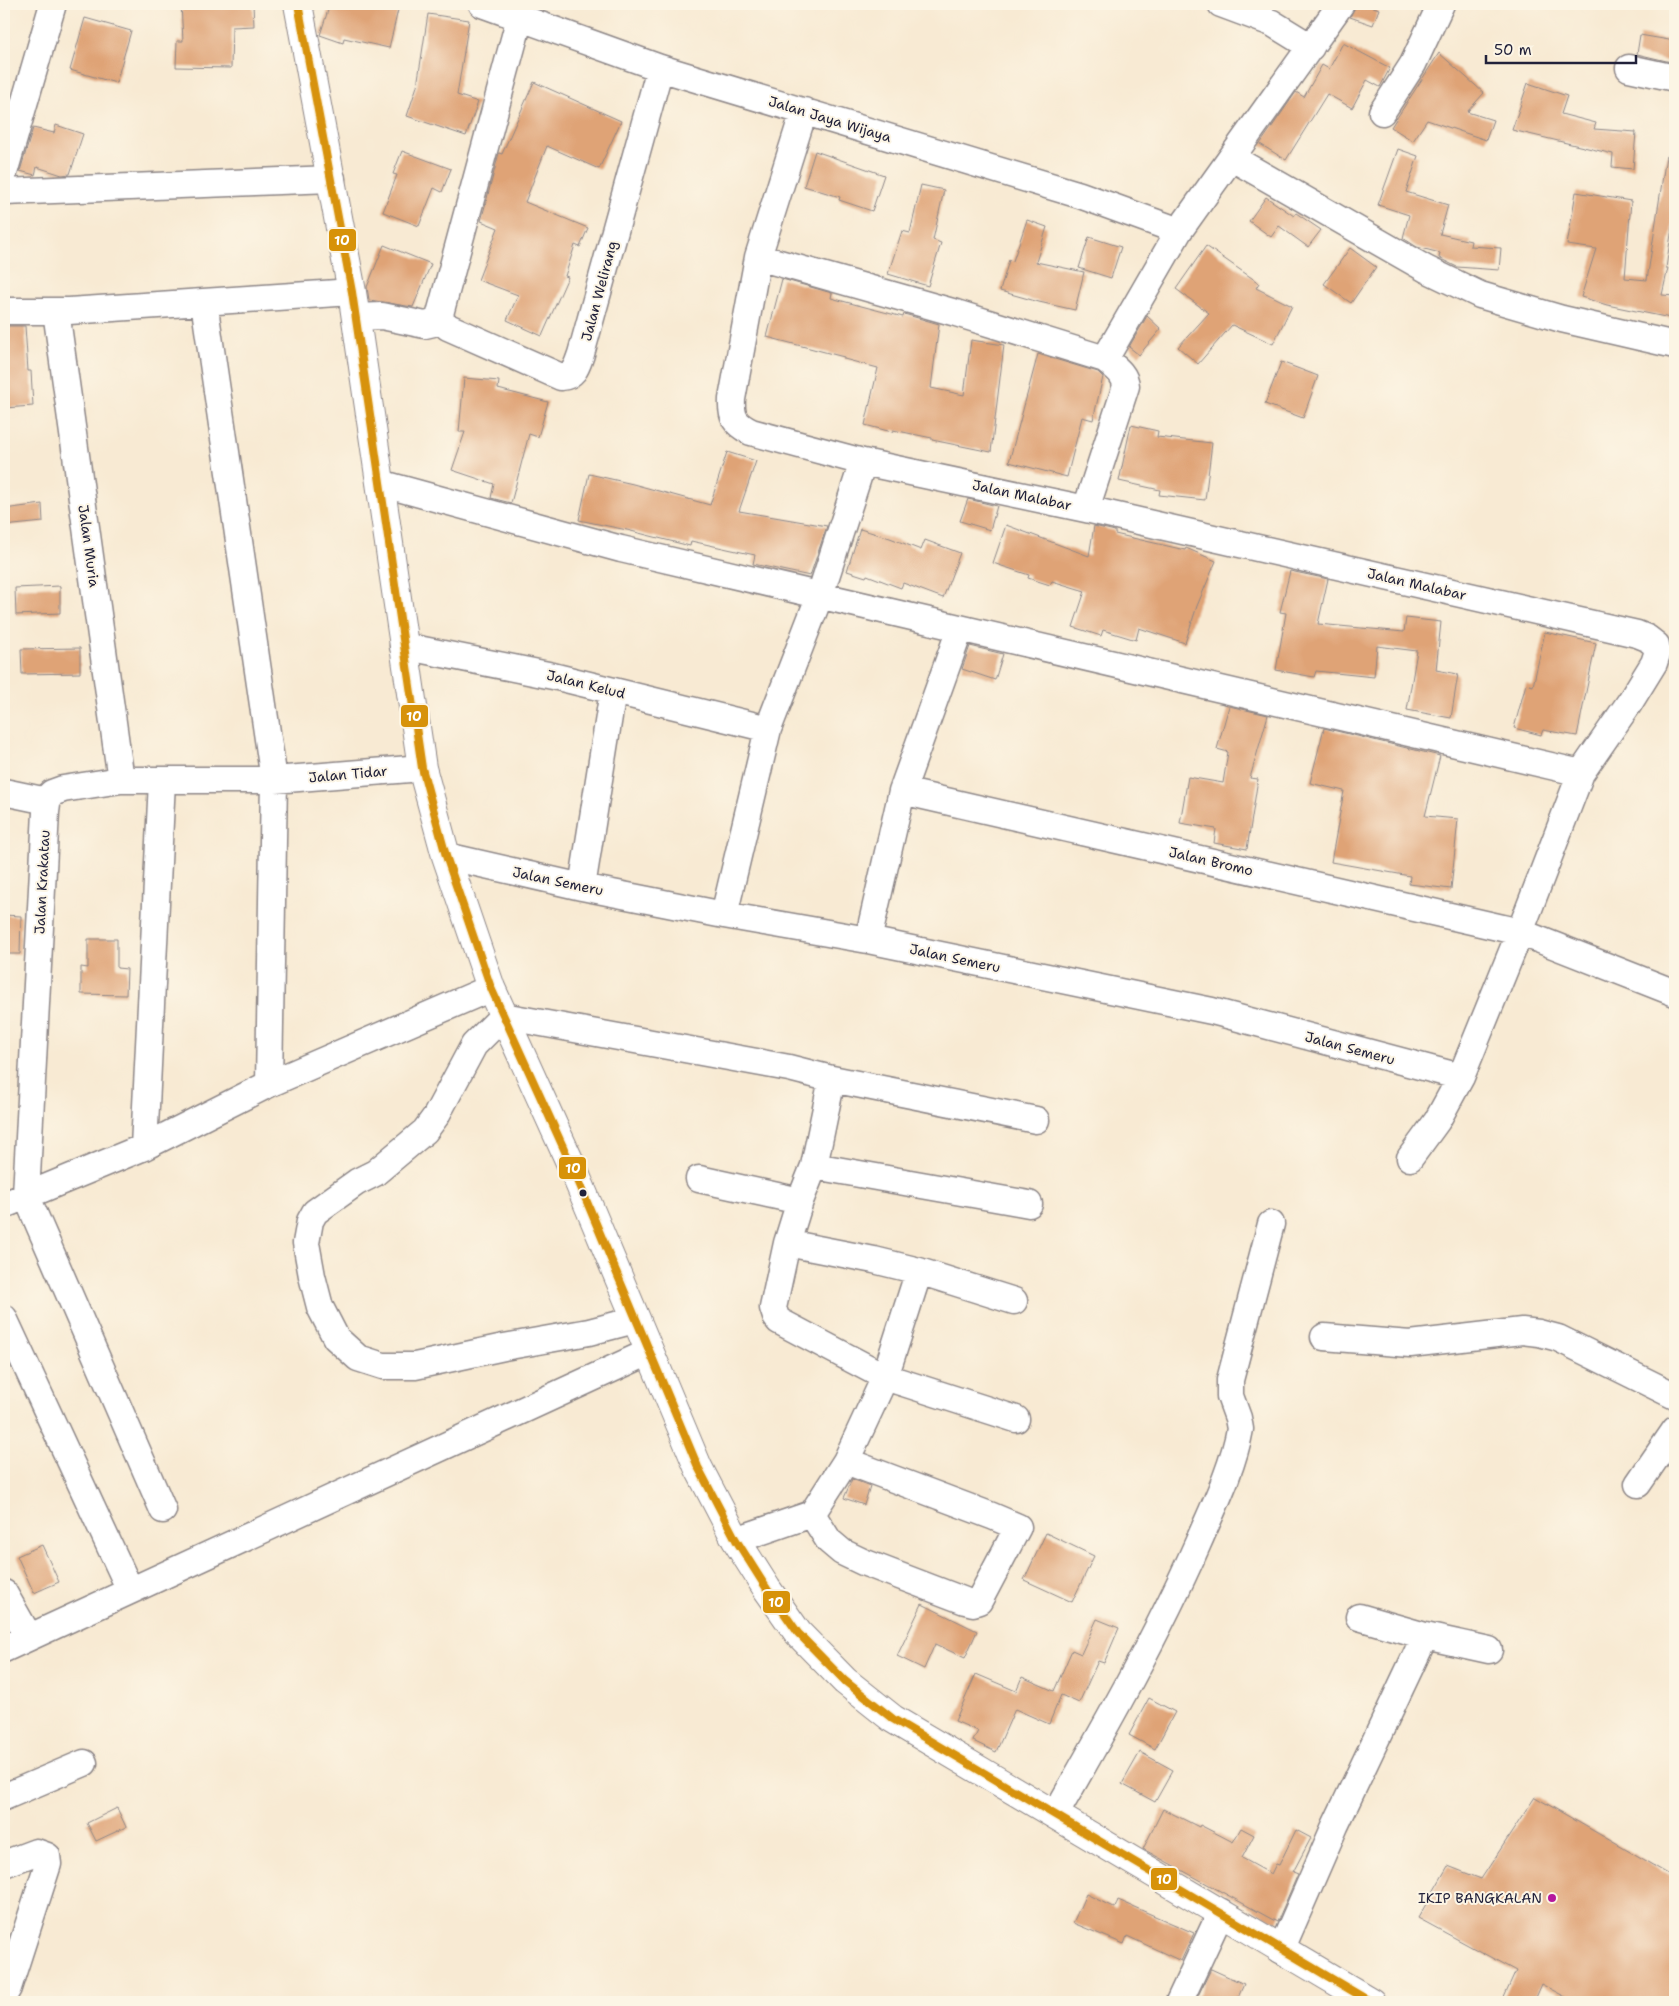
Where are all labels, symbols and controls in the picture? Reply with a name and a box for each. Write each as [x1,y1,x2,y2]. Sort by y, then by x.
scale bar [1486,32,1636,64]
text: 50 m [1494,40,1532,60]
street label: Jalan Jaya Wijaya [766,92,894,146]
line badge: 10 [328,228,357,252]
text: 10 [334,231,350,249]
street label: Jalan Welirang [577,239,621,343]
street label: Jalan Malabar [971,476,1074,514]
street label: Jalan Muria [74,504,104,589]
street label: Jalan Malabar [1366,564,1469,604]
street label: Jalan Kelud [545,666,627,702]
line badge: 10 [400,704,429,728]
text: 10 [406,707,422,725]
street label: Jalan Tidar [308,762,389,786]
street label: Jalan Krakatau [30,829,54,935]
street label: Jalan Bromo [1167,843,1255,879]
street label: Jalan Semeru [511,863,605,899]
street label: Jalan Semeru [908,940,1002,976]
street label: Jalan Semeru [1303,1027,1397,1069]
line badge: 10 [558,1156,587,1180]
text: 10 [565,1159,581,1177]
unlabelled marker [578,1188,588,1198]
line badge: 10 [762,1590,791,1614]
text: 10 [768,1593,784,1611]
line badge: 10 [1150,1867,1178,1891]
text: 10 [1156,1870,1172,1888]
place label: IKIP BANGKALAN [1418,1889,1542,1907]
marker: IKIP BANGKALAN [1546,1892,1558,1904]

